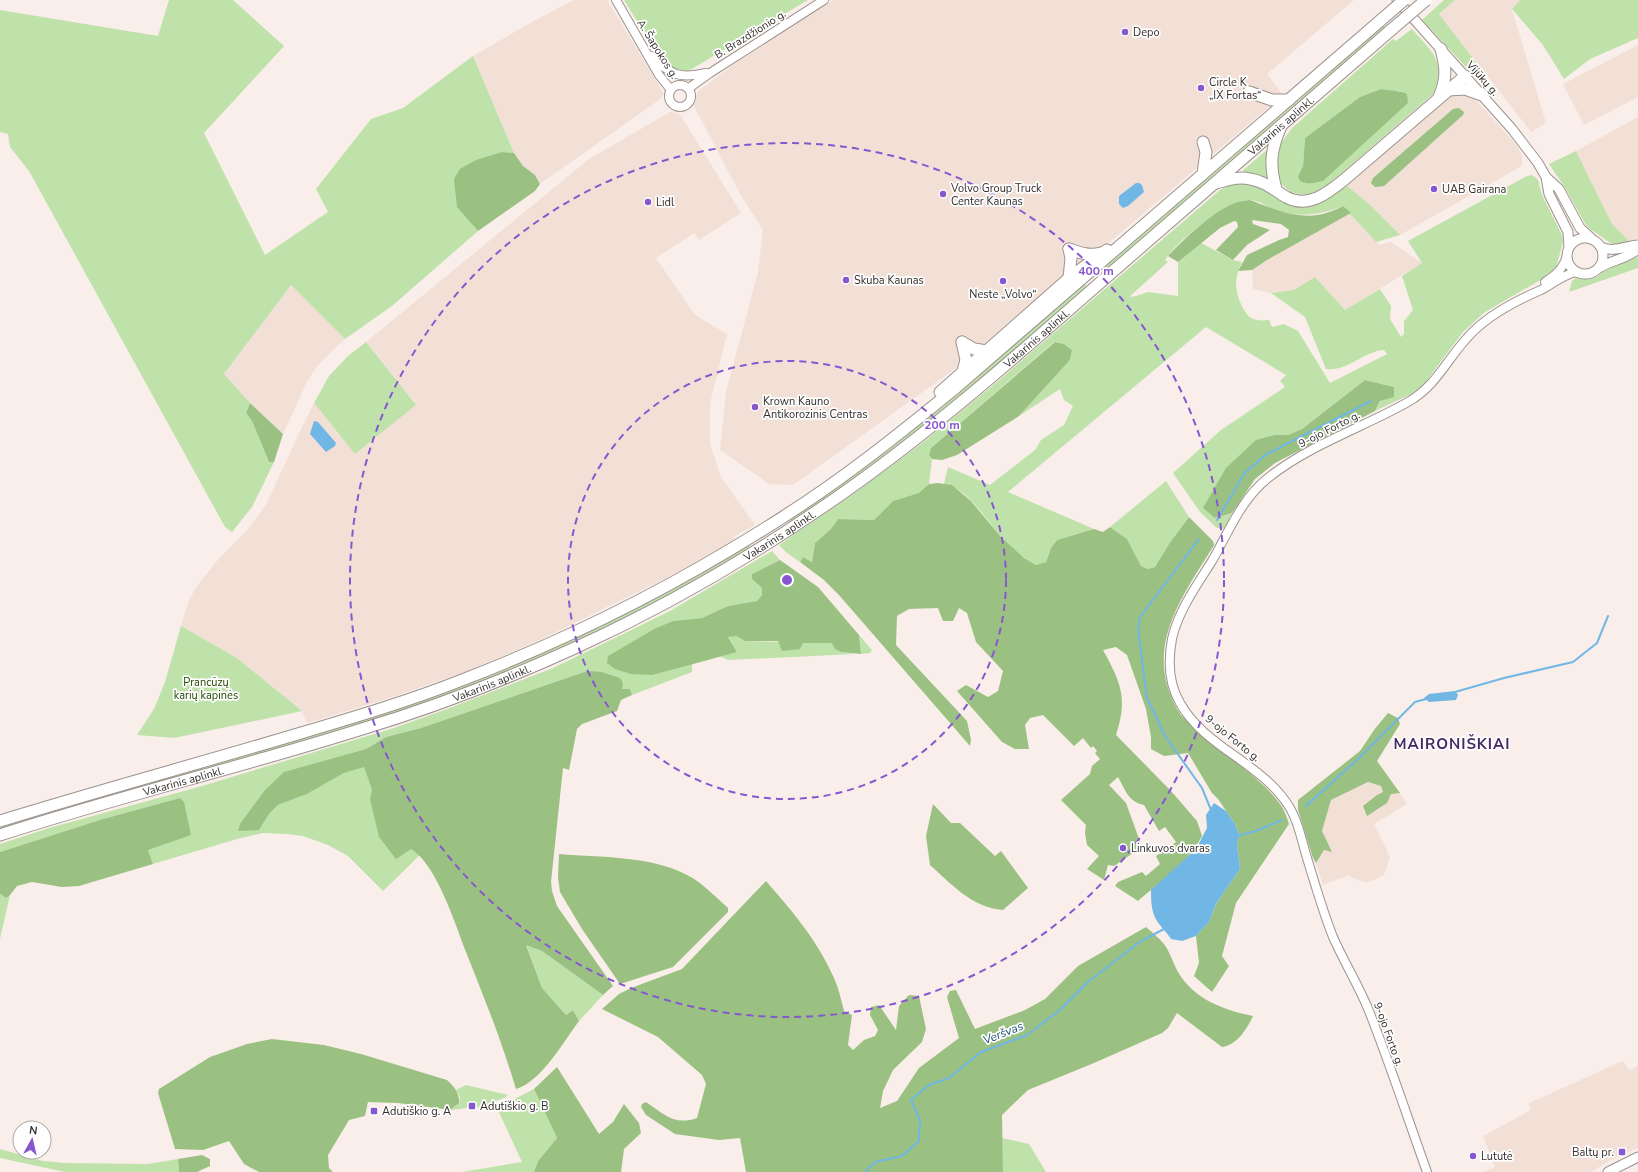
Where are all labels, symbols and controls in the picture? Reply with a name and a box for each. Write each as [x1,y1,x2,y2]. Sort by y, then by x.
street label: B. Brazdžionio g. [712,6,789,62]
street label: A. Šapokos g. [633,16,683,82]
place label: Depo [1133,25,1160,40]
marker: Depo [1120,27,1130,37]
street label: Vijūkų g. [1462,57,1502,99]
place label: Circle K „IX Fortas“ [1209,75,1261,103]
marker: Circle K „IX Fortas“ [1196,83,1206,93]
street label: Vakarinis aplinkl. [1244,93,1317,160]
place label: Volvo Group Truck Center Kaunas [950,181,1042,209]
place label: UAB Gairana [1442,182,1507,197]
marker: UAB Gairana [1429,184,1439,194]
marker: Volvo Group Truck Center Kaunas [938,189,948,199]
place label: Lidl [656,195,675,210]
marker: Lidl [643,197,653,207]
text: 400 m [1078,263,1114,279]
place label: Skuba Kaunas [854,273,924,288]
marker: Skuba Kaunas [841,275,851,285]
marker: Neste „Volvo“ [998,276,1008,286]
place label: Neste „Volvo“ [969,287,1037,302]
street label: Vakarinis aplinkl. [1000,306,1073,372]
place label: Krown Kauno Antikorozinis Centras [763,394,868,422]
marker: Krown Kauno Antikorozinis Centras [750,402,760,412]
street label: 9-ojo Forto g. [1296,408,1362,451]
text: 200 m [924,417,960,433]
street label: Vakarinis aplinkl. [740,507,819,565]
centre of rings [780,573,794,587]
street label: Vakarinis aplinkl. [450,661,534,706]
park label: Prancūzų karių kapinės [174,675,238,703]
street label: 9-ojo Forto g. [1202,711,1263,765]
district label: MAIRONIŠKIAI [1394,734,1510,754]
street label: Vakarinis aplinkl. [140,763,225,800]
place label: Linkuvos dvaras [1131,841,1210,856]
marker: Linkuvos dvaras [1118,843,1128,853]
street label: 9-ojo Forto g. [1370,1000,1407,1068]
water label: Veršvas [981,1018,1026,1048]
place label: Adutiškio g. B [480,1099,548,1114]
marker: Adutiškio g. B [467,1101,477,1111]
place label: Adutiškio g. A [382,1104,451,1119]
marker: Adutiškio g. A [369,1106,379,1116]
north arrow [12,1120,52,1160]
text: N [28,1123,38,1139]
place label: Baltų pr. [1572,1145,1614,1160]
marker: Baltų pr. [1617,1147,1627,1157]
place label: Lututė [1481,1149,1513,1164]
marker: Lututė [1468,1151,1478,1161]

